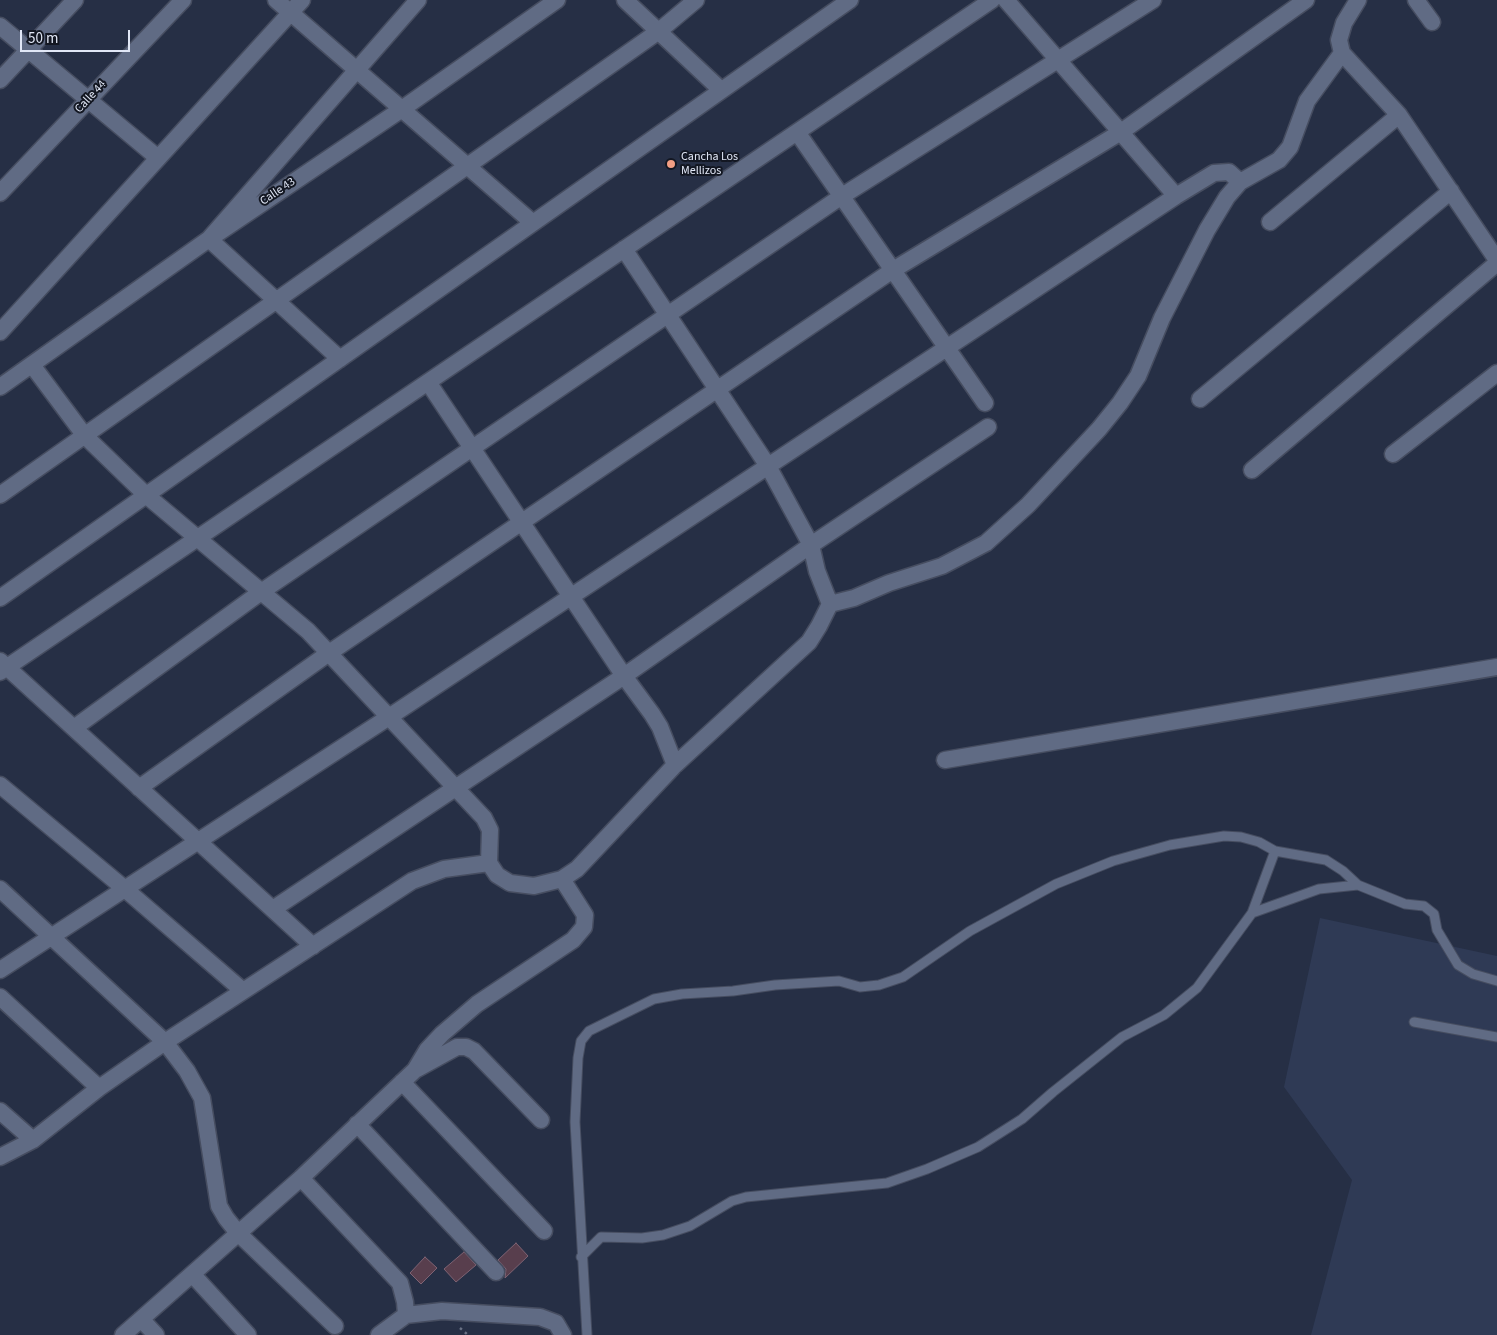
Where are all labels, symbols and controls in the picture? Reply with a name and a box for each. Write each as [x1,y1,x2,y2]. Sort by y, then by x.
scale bar [22,20,132,52]
text: 50 m [28,28,58,49]
street label: Calle 44 [72,78,110,116]
place label: Cancha Los Mellizos [681,150,738,178]
marker: Cancha Los Mellizos [665,158,677,170]
street label: Calle 43 [258,175,298,209]

